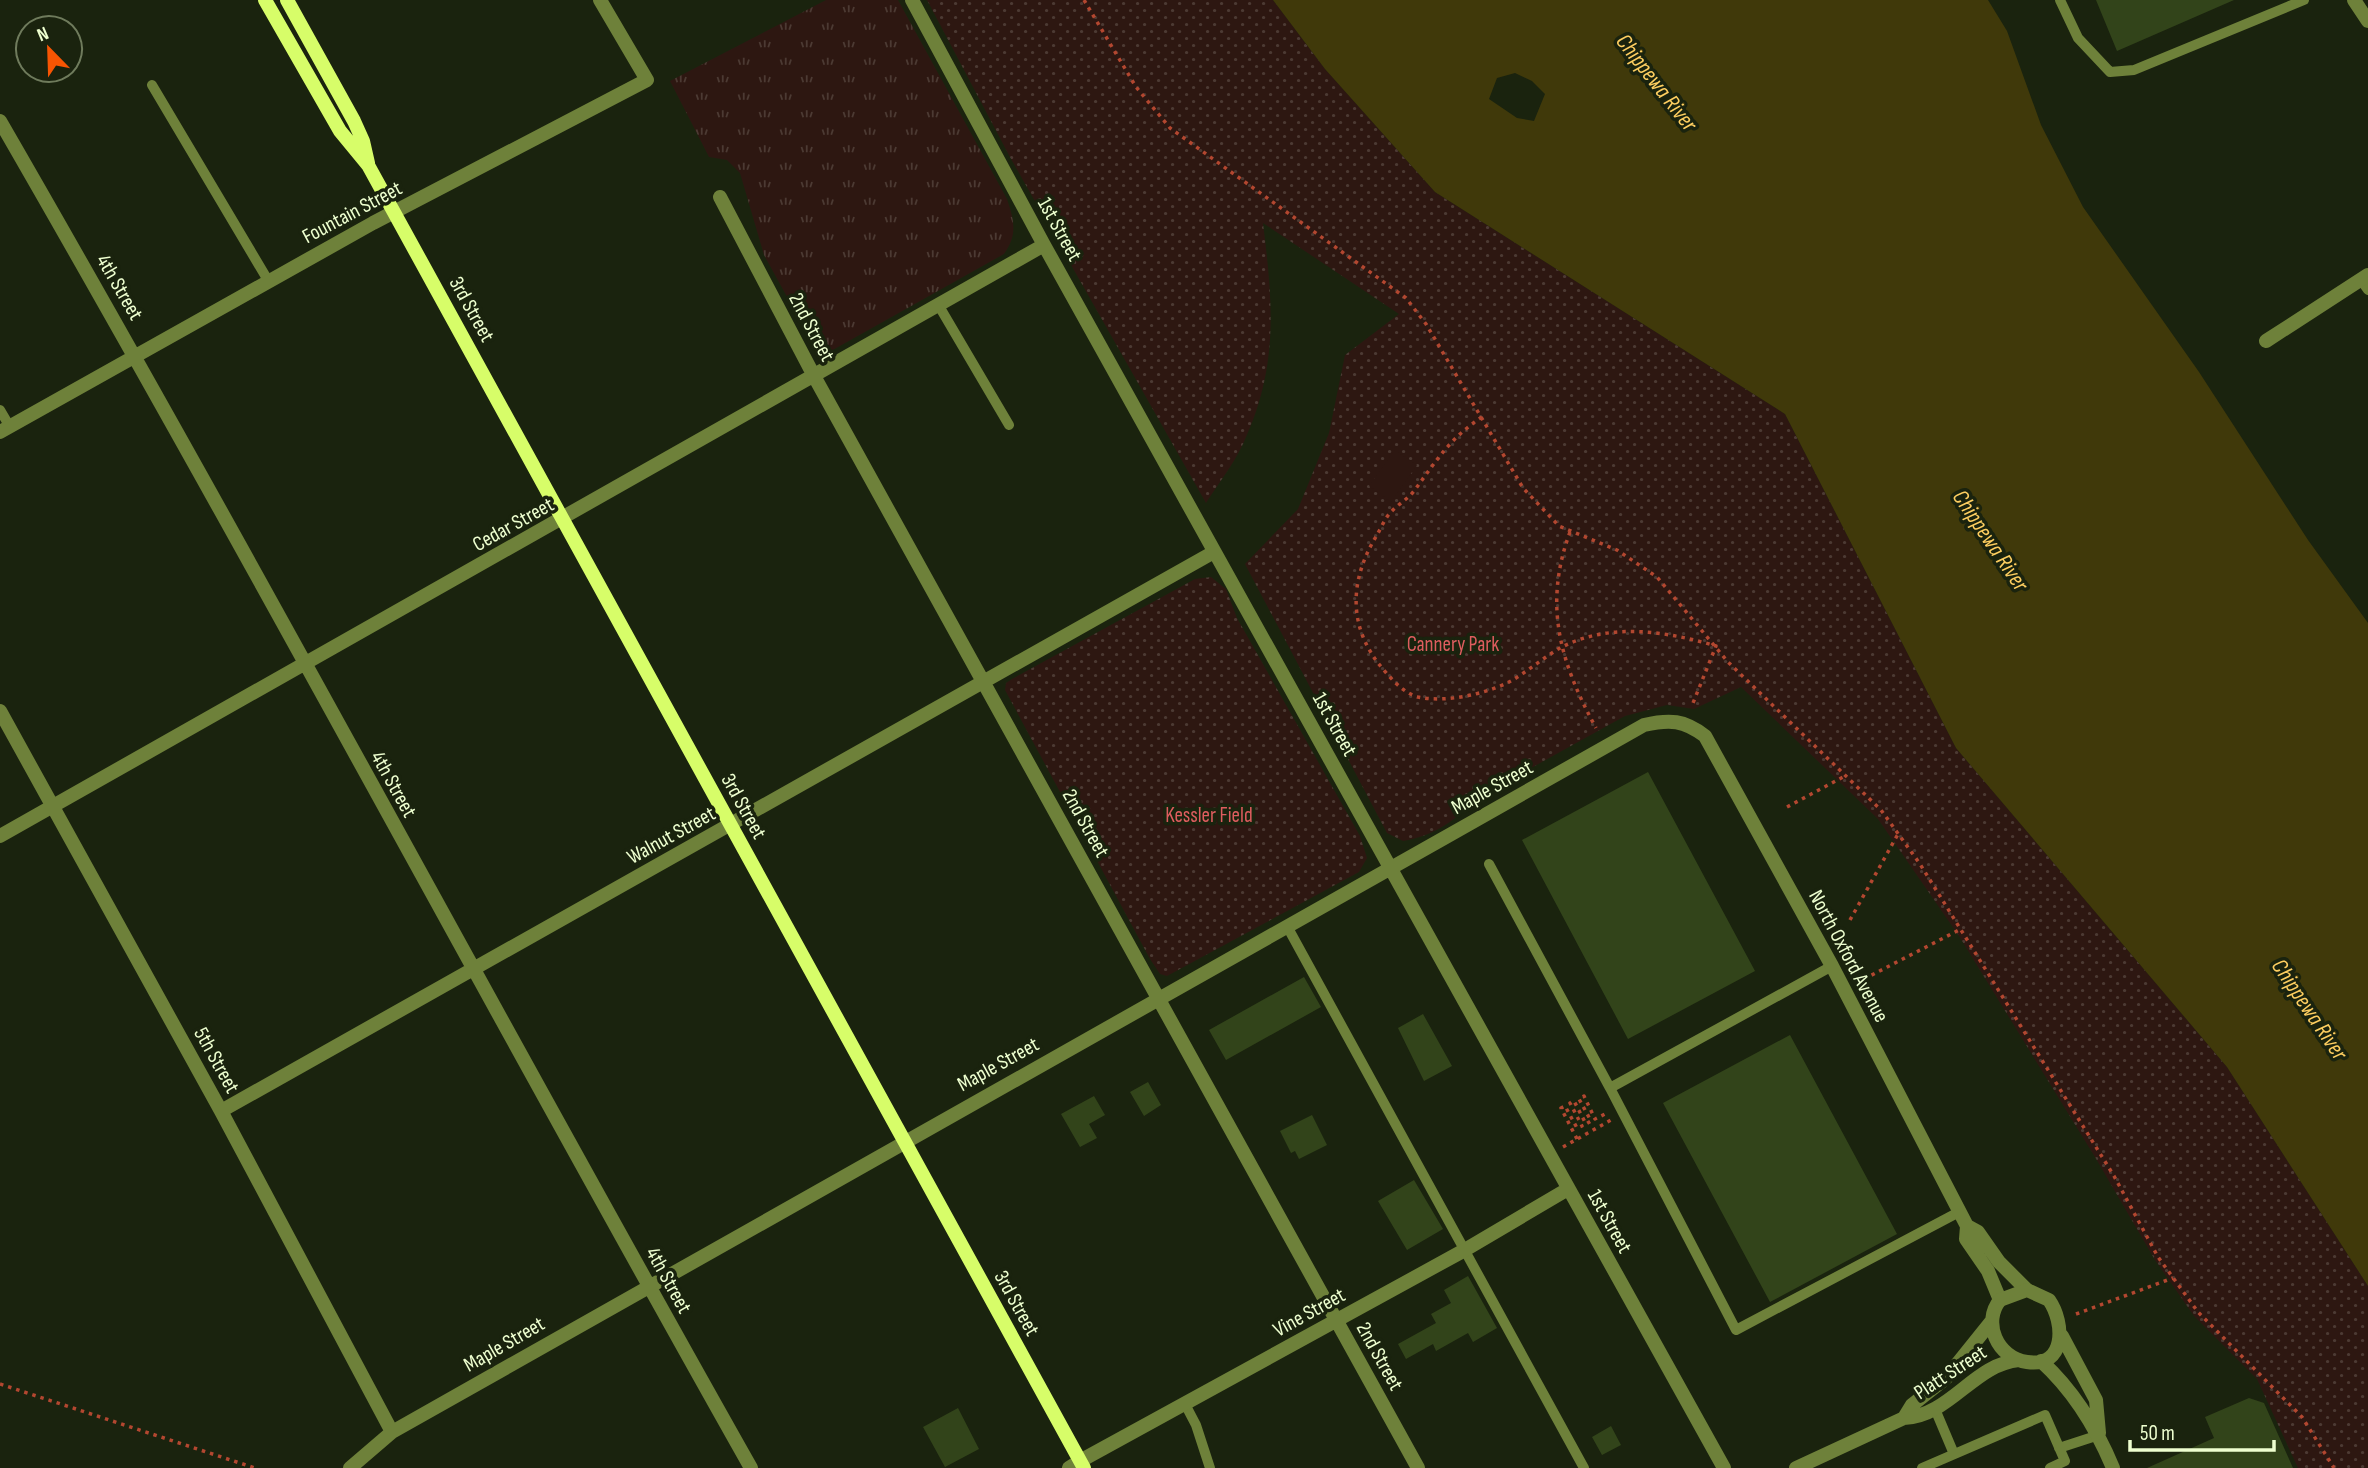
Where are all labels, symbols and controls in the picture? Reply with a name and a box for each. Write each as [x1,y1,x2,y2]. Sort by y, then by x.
north arrow [14,14,84,84]
text: N [34,22,52,47]
water label: Chippewa River [1609,28,1704,138]
street label: Fountain Street [298,176,406,249]
street label: 1st Street [1032,193,1087,265]
street label: 4th Street [91,250,148,325]
street label: 3rd Street [443,272,500,346]
street label: 2nd Street [783,289,840,366]
water label: Chippewa River [1946,485,2035,598]
street label: Cedar Street [468,492,558,557]
park label: Cannery Park [1407,632,1499,657]
street label: 1st Street [1307,688,1362,760]
street label: 4th Street [365,747,422,822]
street label: Maple Street [1447,755,1537,820]
street label: 3rd Street [715,769,772,843]
street label: 2nd Street [1057,785,1114,862]
street label: Walnut Street [623,801,720,870]
park label: Kessler Field [1165,803,1253,828]
street label: North Oxford Avenue [1803,886,1894,1027]
water label: Chippewa River [2265,954,2354,1067]
street label: 5th Street [188,1023,245,1098]
street label: Maple Street [953,1032,1043,1097]
street label: 1st Street [1582,1185,1637,1257]
street label: 4th Street [640,1243,697,1318]
street label: 3rd Street [988,1266,1045,1340]
street label: Vine Street [1269,1282,1350,1342]
street label: Maple Street [459,1311,549,1378]
street label: 2nd Street [1351,1318,1408,1395]
street label: Platt Street [1909,1340,1991,1405]
scale bar [2130,1408,2274,1452]
text: 50 m [2140,1421,2175,1446]

